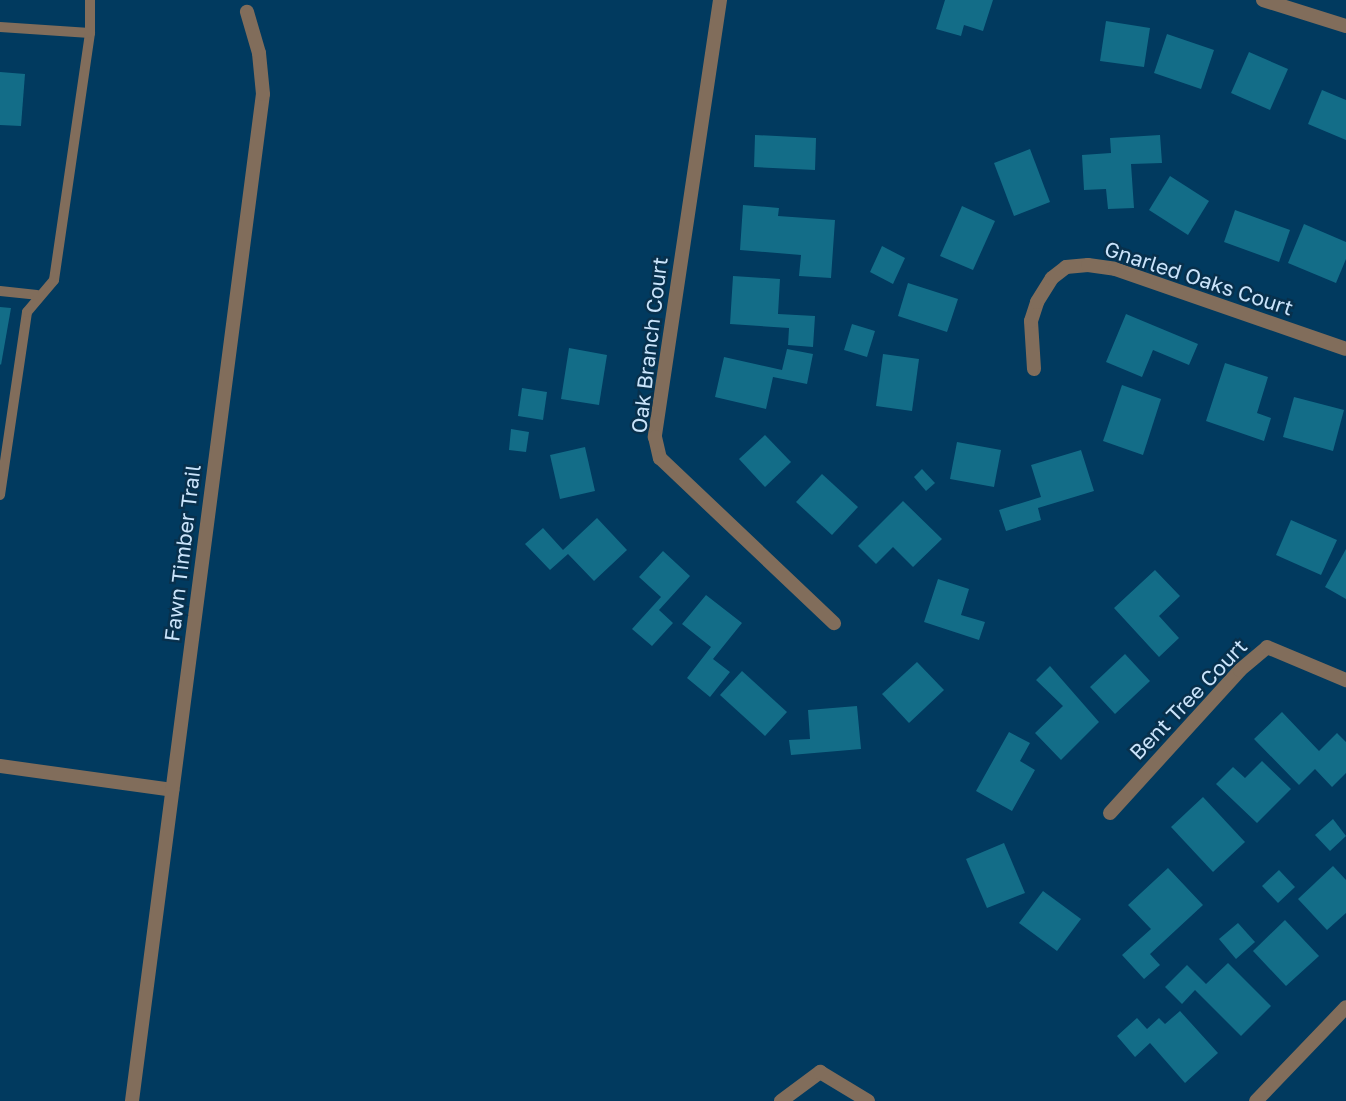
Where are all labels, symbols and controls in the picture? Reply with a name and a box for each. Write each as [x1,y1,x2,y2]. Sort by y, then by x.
street label: Gnarled Oaks Court [1101,236,1297,320]
street label: Oak Branch Court [626,255,672,435]
street label: Fawn Timber Trail [159,463,205,643]
street label: Bent Tree Court [1124,633,1252,765]

